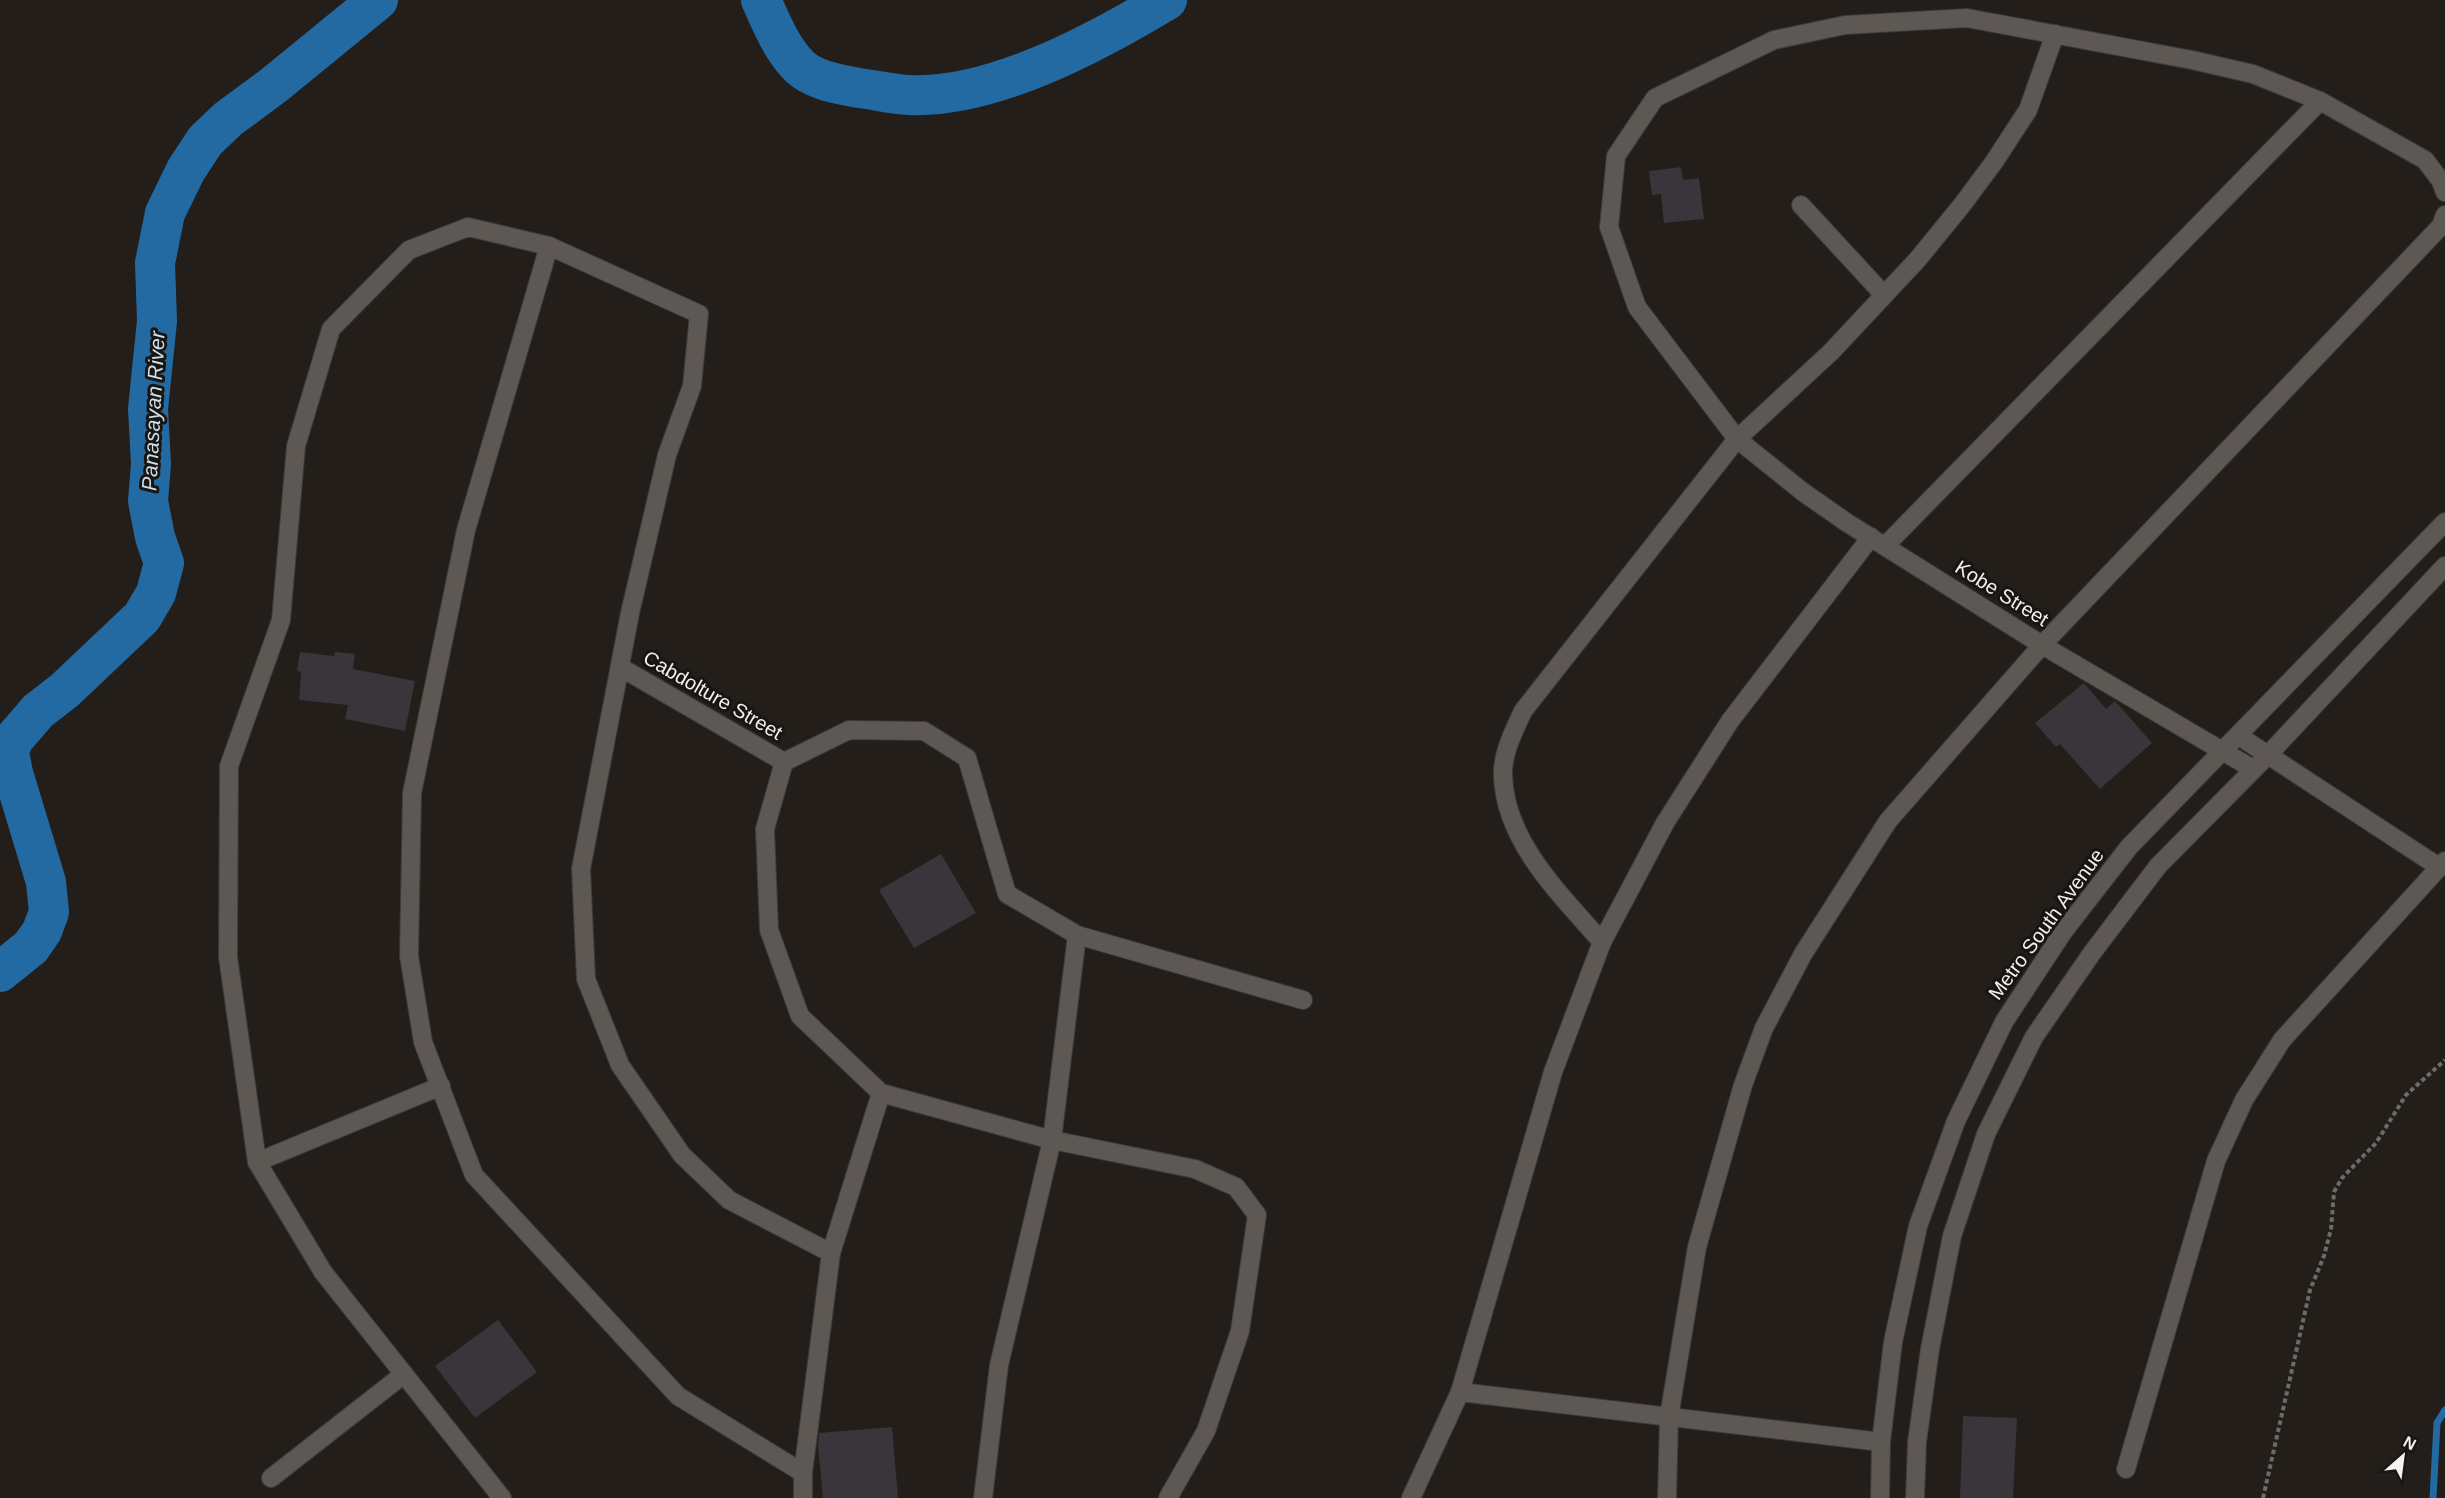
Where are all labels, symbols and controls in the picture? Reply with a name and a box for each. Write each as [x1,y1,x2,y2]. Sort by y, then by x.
water label: Panasayan River [137,330,169,491]
street label: Kobe Street [1951,556,2053,631]
street label: Cabdolture Street [640,646,787,744]
street label: Metro South Avenue [1984,844,2108,1004]
north arrow [2373,1426,2433,1486]
text: N [2401,1433,2419,1453]

